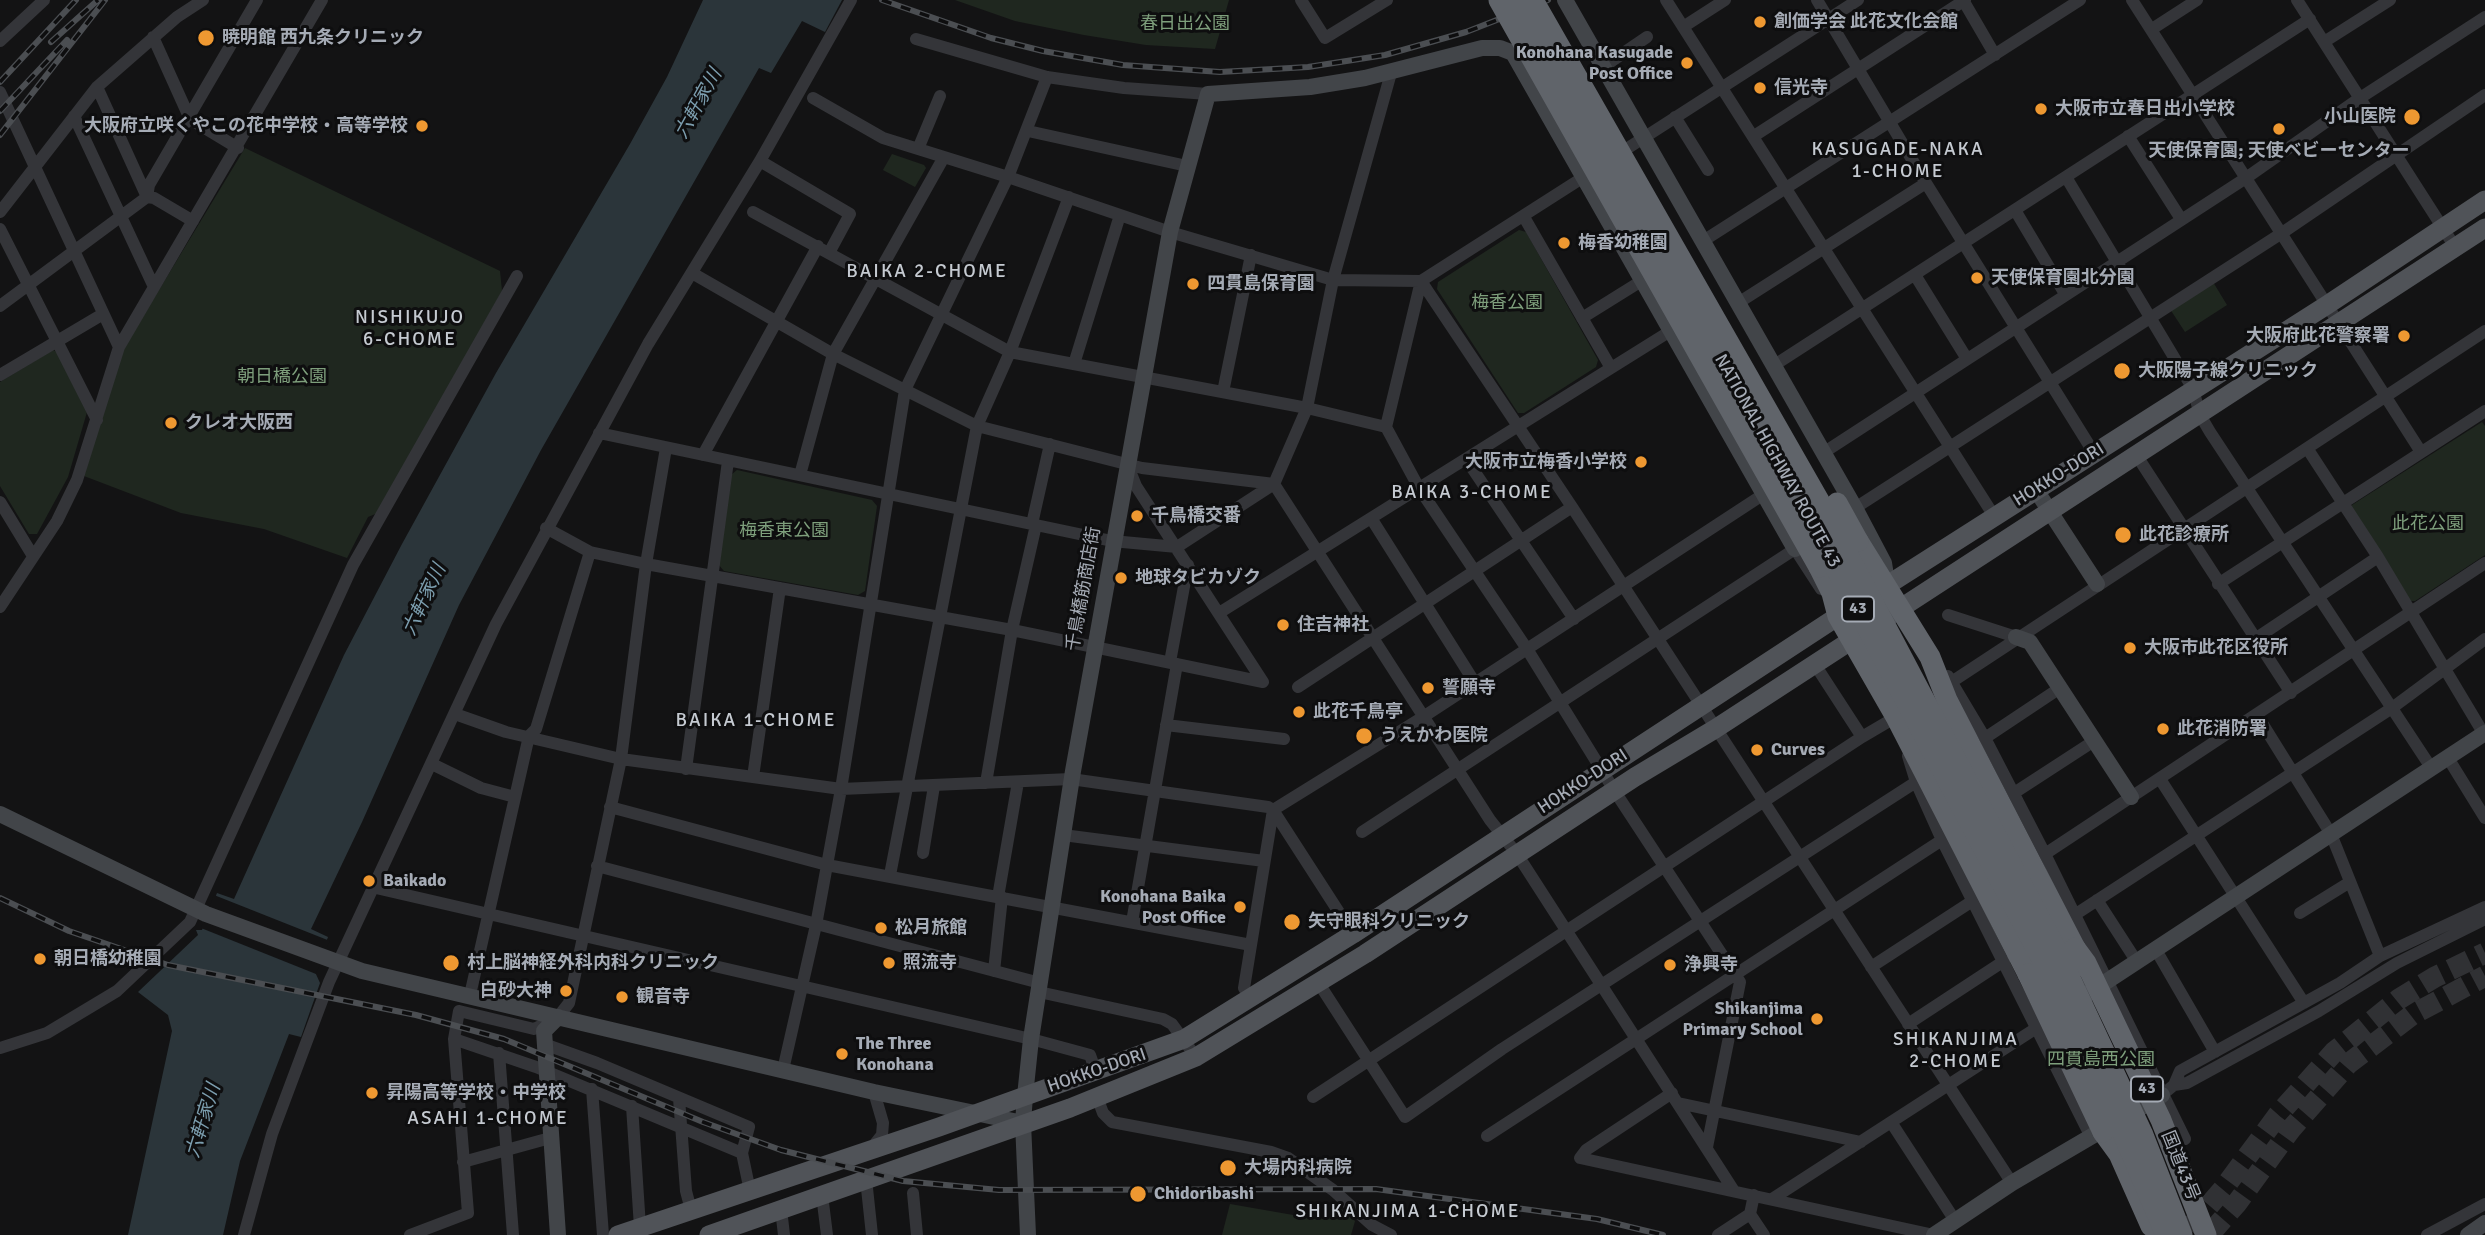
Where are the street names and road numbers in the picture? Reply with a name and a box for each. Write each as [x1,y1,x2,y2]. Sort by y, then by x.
street label: NATIONAL HIGHWAY ROUTE 43 [1709,351,1845,571]
street label: HOKKO-DORI [2010,439,2108,511]
street label: 千鳥橋筋商店街 [1062,525,1106,653]
road number: 43 [1842,596,1874,622]
street label: HOKKO-DORI [1534,745,1632,819]
street label: HOKKO-DORI [1045,1044,1149,1098]
road number: 43 [2131,1077,2163,1102]
street label: 国道43号 [2156,1128,2204,1204]

